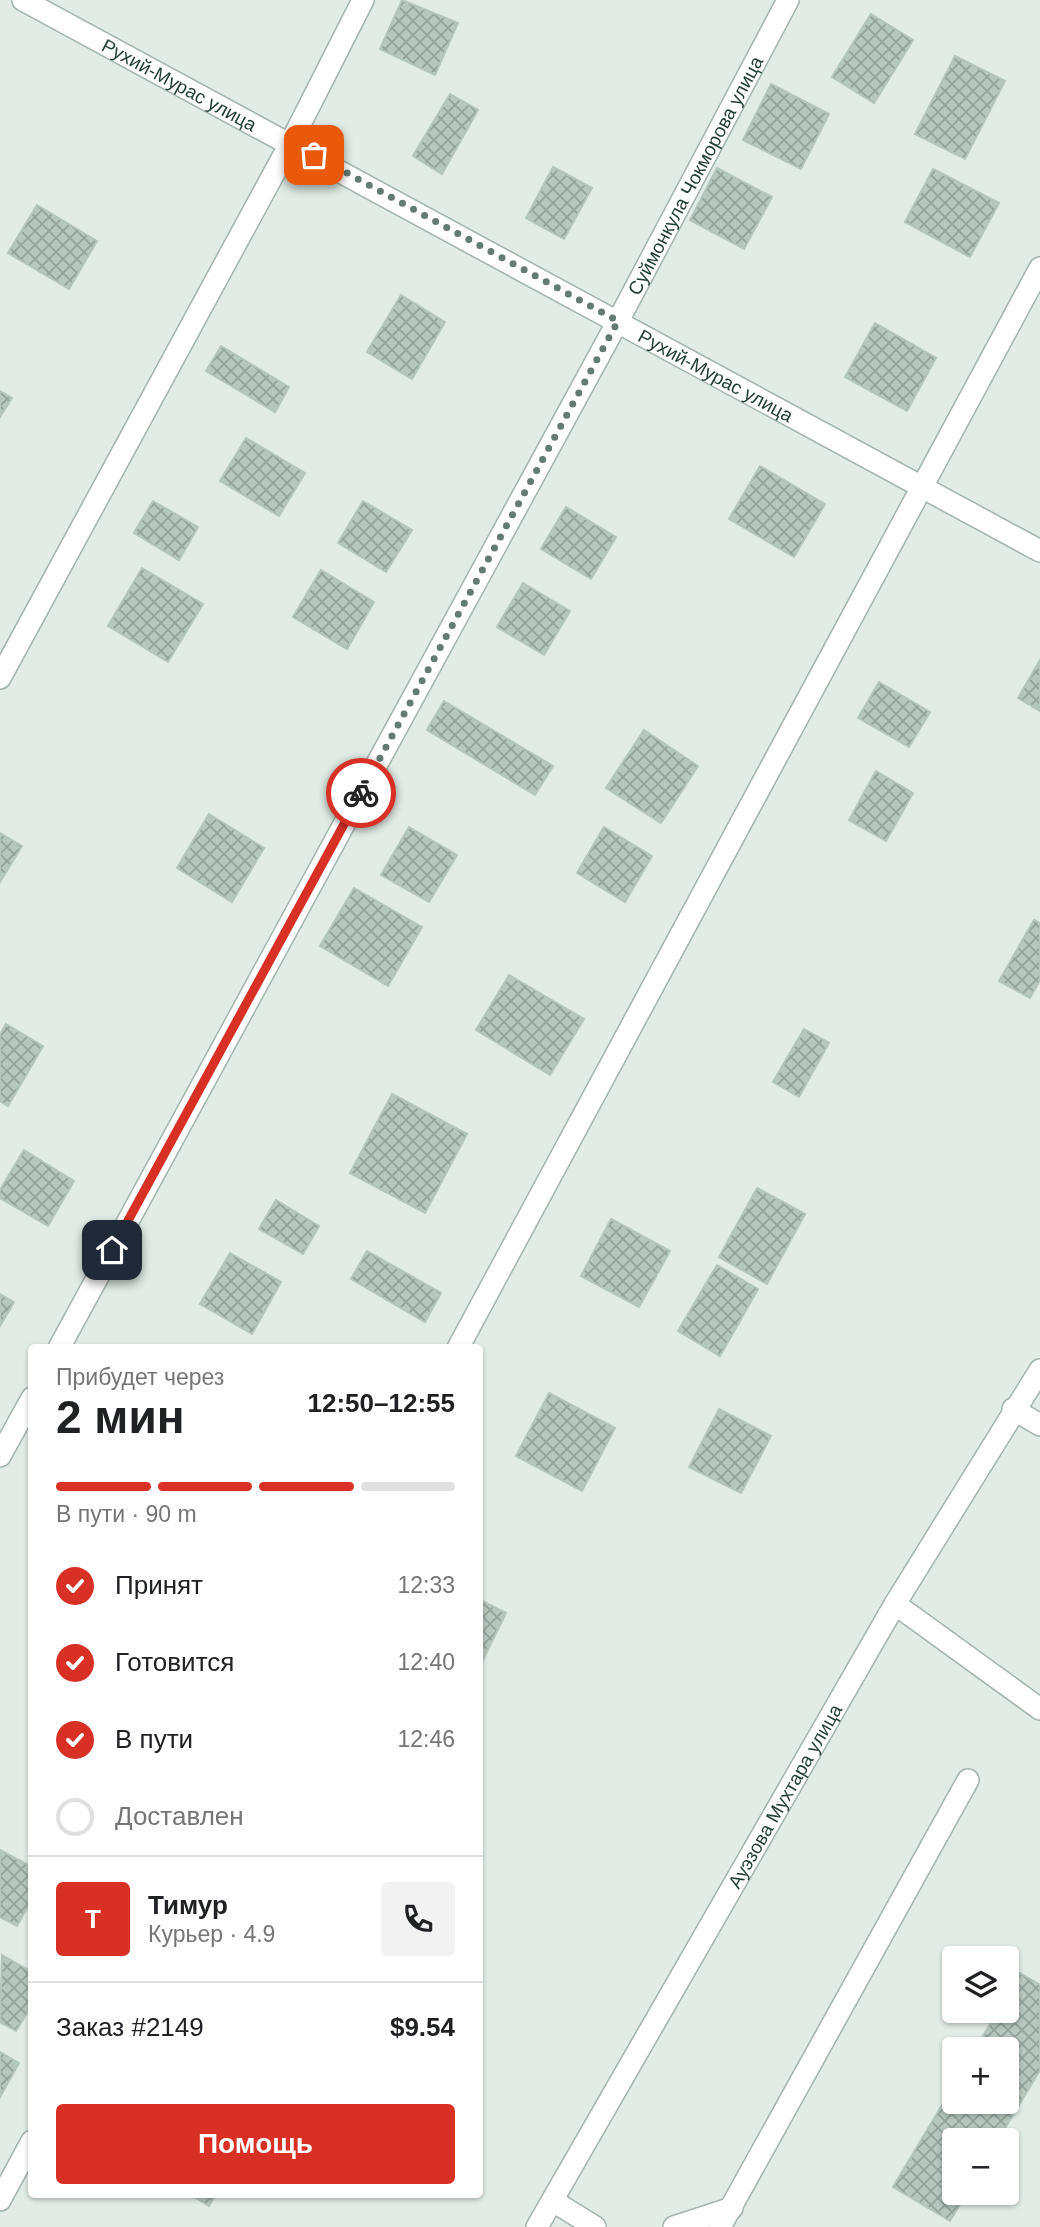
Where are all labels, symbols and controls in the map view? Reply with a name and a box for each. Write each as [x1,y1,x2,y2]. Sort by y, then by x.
street label: Рухий-Мурас улица [98,35,261,136]
street label: Суймонкула Чокморова улица [624,52,767,299]
pin [284,125,344,185]
icon: bag [295,136,333,174]
street label: Рухий-Мурас улица [635,325,797,426]
courier [326,758,396,828]
icon: bike [342,774,380,812]
pin [82,1220,142,1280]
icon: home [93,1231,131,1269]
text: Прибудет через [56,1364,224,1390]
text: 12:50–12:55 [308,1388,455,1418]
text: 2 мин [56,1391,184,1443]
text: В пути · 90 m [56,1501,197,1527]
icon: check [56,1567,94,1605]
text: Принят [115,1570,203,1600]
text: 12:33 [397,1572,455,1598]
icon: check [56,1644,94,1682]
text: Готовится [115,1647,234,1677]
text: 12:40 [397,1649,455,1675]
street label: Ауэзова Мухтара улица [724,1700,846,1892]
icon: check [56,1721,94,1759]
text: В пути [115,1724,193,1754]
text: 12:46 [397,1726,455,1752]
text: Доставлен [115,1801,244,1831]
button: phone [381,1882,455,1956]
text: Тимур [148,1890,228,1920]
text: Т [85,1904,101,1934]
text: Курьер · 4.9 [148,1921,275,1947]
map controls [942,1946,1019,2205]
button: layers [942,1946,1019,2023]
text: Заказ #2149 [56,2012,204,2042]
text: $9.54 [390,2012,455,2042]
button: + [942,2037,1019,2114]
button: Помощь [56,2104,455,2184]
button: − [942,2128,1019,2205]

